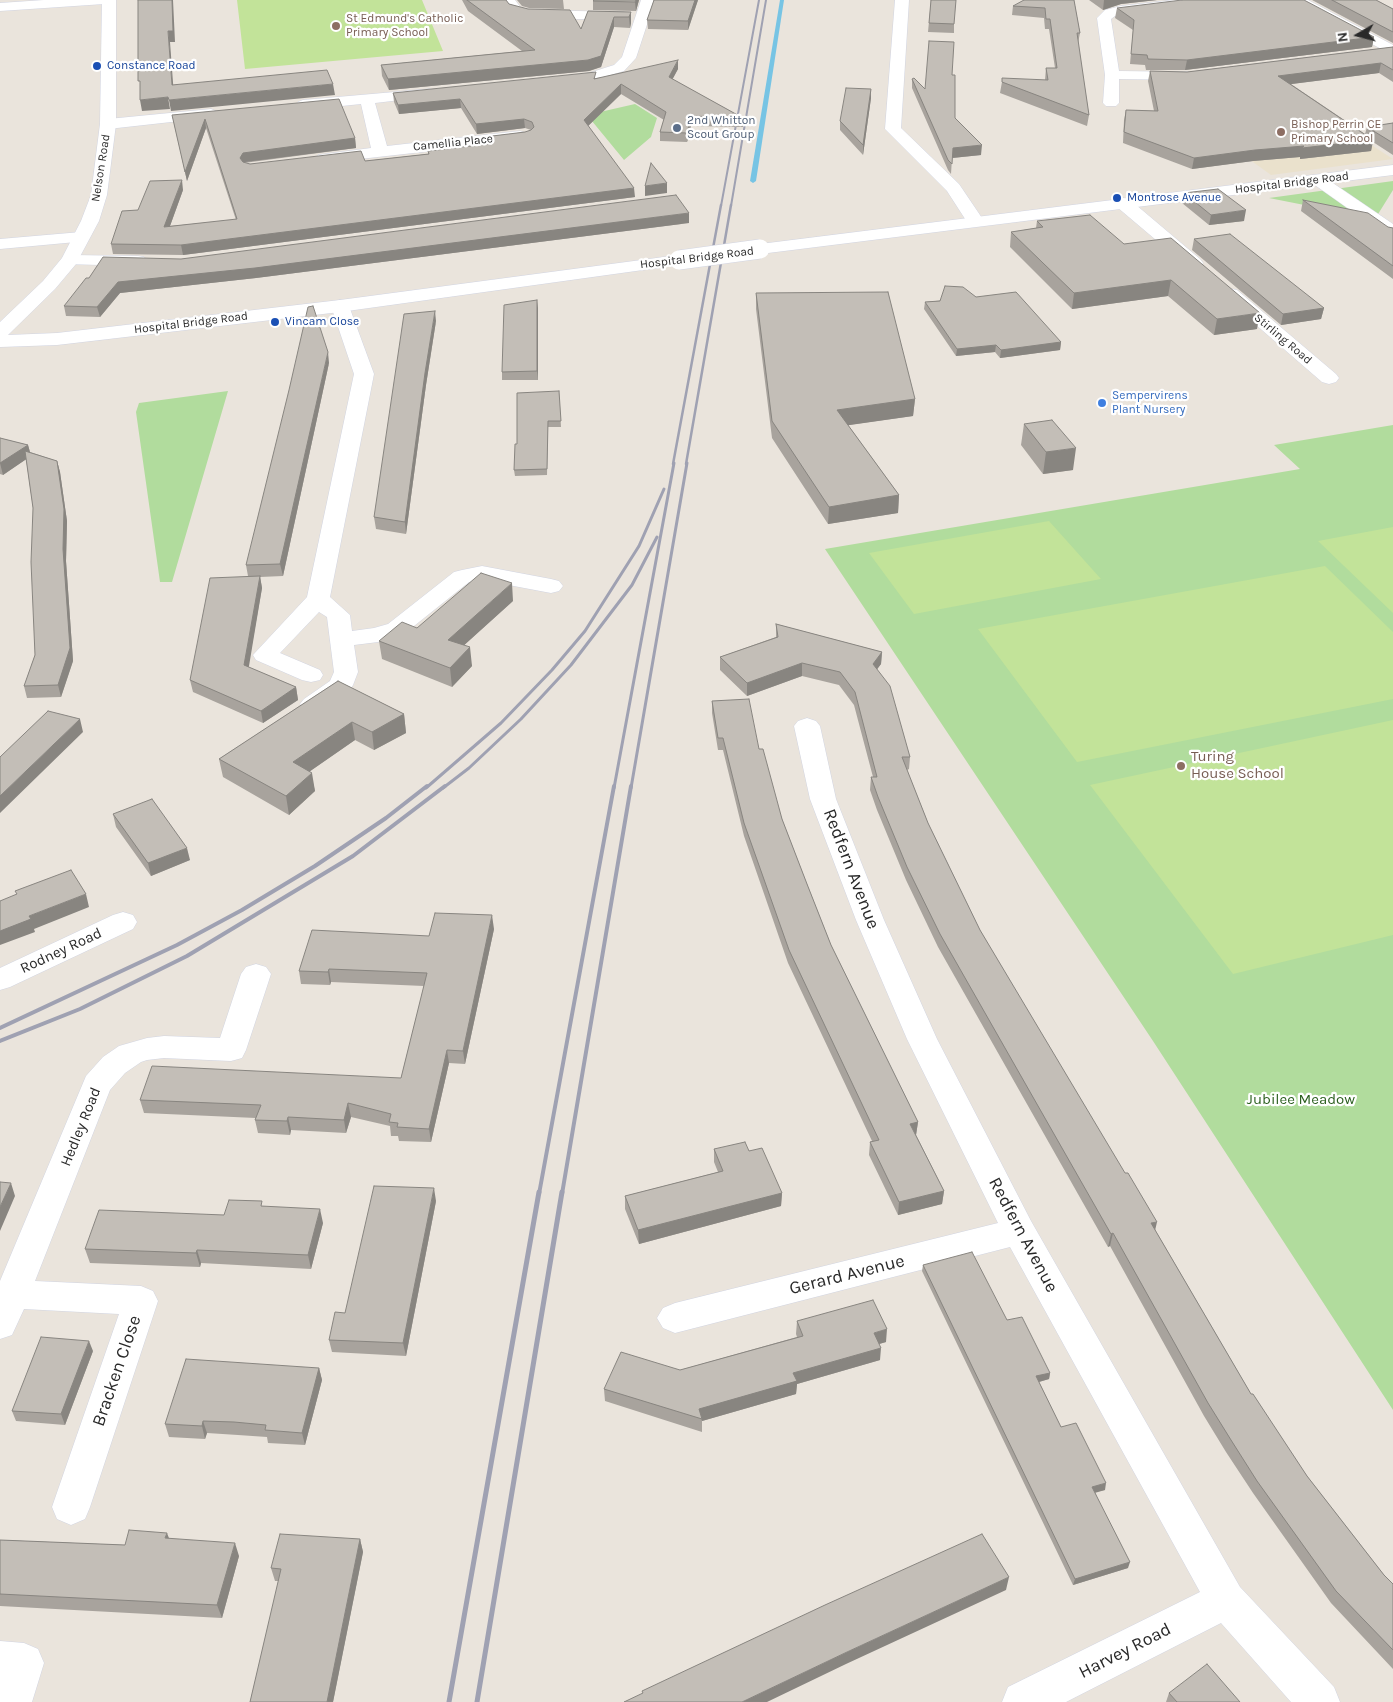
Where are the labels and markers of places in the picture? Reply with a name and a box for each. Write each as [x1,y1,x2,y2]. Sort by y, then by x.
place label: St Edmund's Catholic Primary School [346,12,463,40]
marker: St Edmund's Catholic Primary School [330,20,342,32]
place label: Constance Road [107,59,196,73]
marker: Constance Road [91,60,103,72]
place label: 2nd Whitton Scout Group [687,114,756,142]
place label: Bishop Perrin CE Primary School [1291,118,1381,146]
marker: 2nd Whitton Scout Group [671,122,683,134]
marker: Bishop Perrin CE Primary School [1275,126,1287,138]
place label: Montrose Avenue [1127,191,1221,205]
marker: Montrose Avenue [1111,192,1123,204]
place label: Vincam Close [285,315,359,329]
marker: Vincam Close [269,316,281,328]
place label: Sempervirens Plant Nursery [1112,389,1188,417]
marker: Sempervirens Plant Nursery [1096,397,1108,409]
place label: Turing House School [1191,748,1284,783]
marker: Turing House School [1175,760,1187,772]

